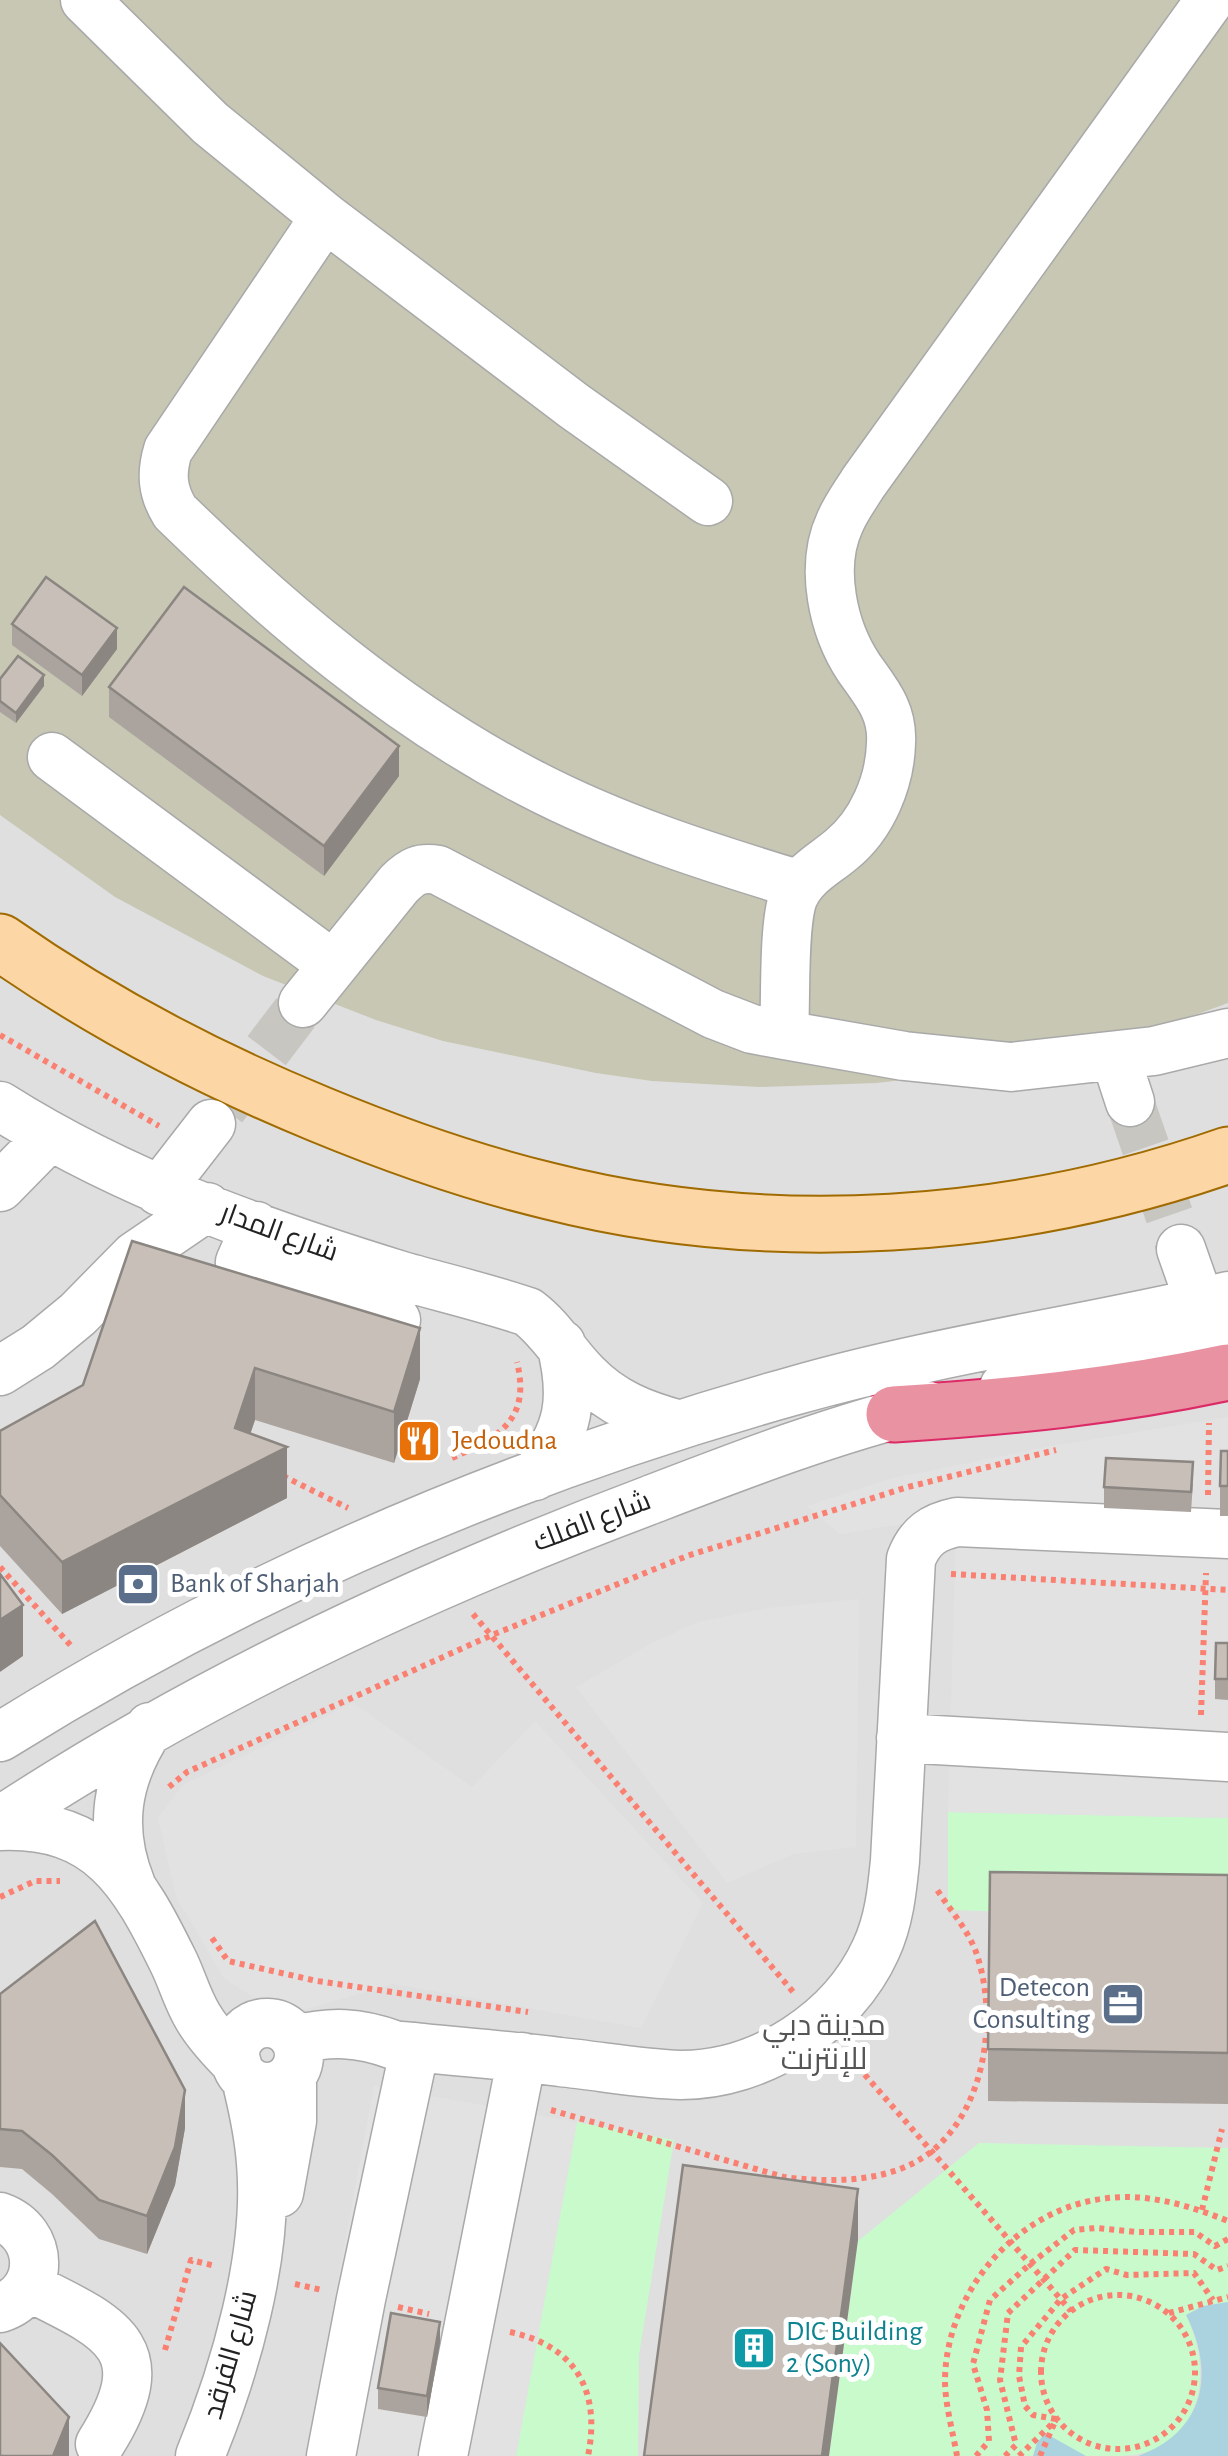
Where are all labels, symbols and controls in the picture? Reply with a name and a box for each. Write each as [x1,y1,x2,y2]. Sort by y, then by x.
street label: شارع المدار [214,1197,342,1270]
restaurant icon: Jedoudna [396,1418,442,1464]
place label: Jedoudna [452,1427,557,1455]
street label: شارع الفلك [529,1486,656,1560]
bank icon: Bank of Sharjah [115,1561,161,1607]
place label: Bank of Sharjah [170,1570,340,1598]
place label: Detecon Consulting [973,1974,1090,2034]
office icon: Detecon Consulting [1100,1981,1146,2027]
district label: مدينة دبي للإنترنت [762,2011,886,2077]
street label: شارع الفرقد [198,2287,266,2423]
place label: DIC Building 2 (Sony) [786,2318,923,2378]
building icon: DIC Building 2 (Sony) [731,2325,777,2371]

